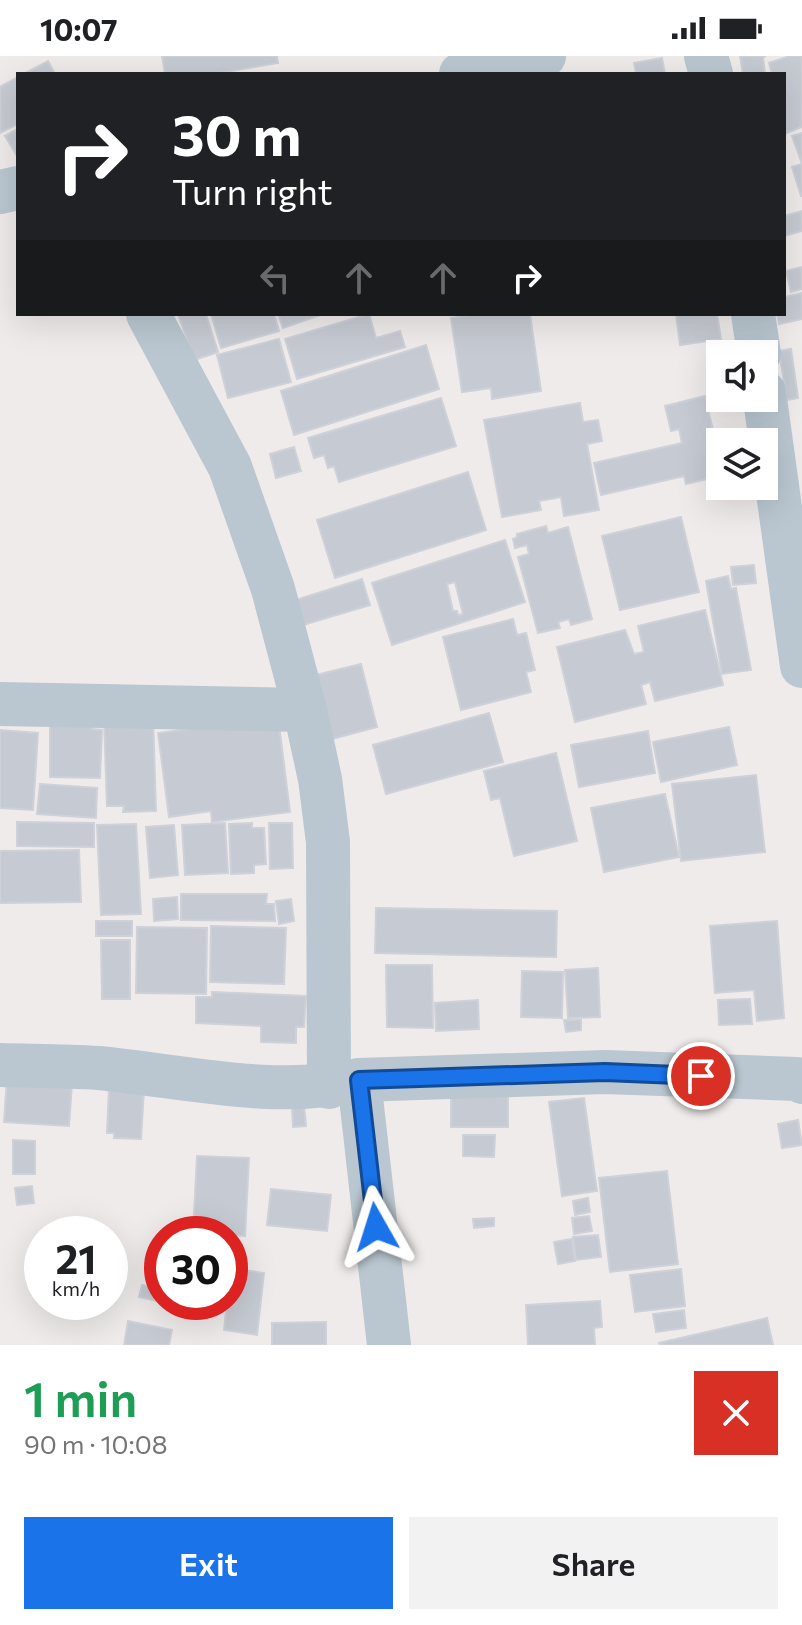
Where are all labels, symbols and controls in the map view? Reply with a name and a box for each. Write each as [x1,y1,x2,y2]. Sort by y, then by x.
text: 10:07 [40,10,118,47]
text: 30 m [172,99,301,168]
icon: right [40,104,144,208]
text: Turn right [172,168,333,212]
icon: left [253,256,297,300]
icon: ahead [337,256,381,300]
icon: ahead [421,256,465,300]
icon: right [505,256,549,300]
map controls [706,340,778,500]
button: sound [706,340,778,412]
button: layers [706,428,778,500]
pin [667,1042,735,1110]
icon: arrive [679,1054,723,1098]
position arrow [334,1185,418,1269]
speed limit sign: 30 [144,1216,248,1320]
text: 21 [56,1233,96,1282]
text: km/h [52,1276,100,1300]
text: 1 min [24,1368,137,1427]
button: close [694,1371,778,1455]
text: 90 m · 10:08 [24,1428,167,1459]
button: Exit [24,1517,393,1609]
button: Share [409,1517,778,1609]

